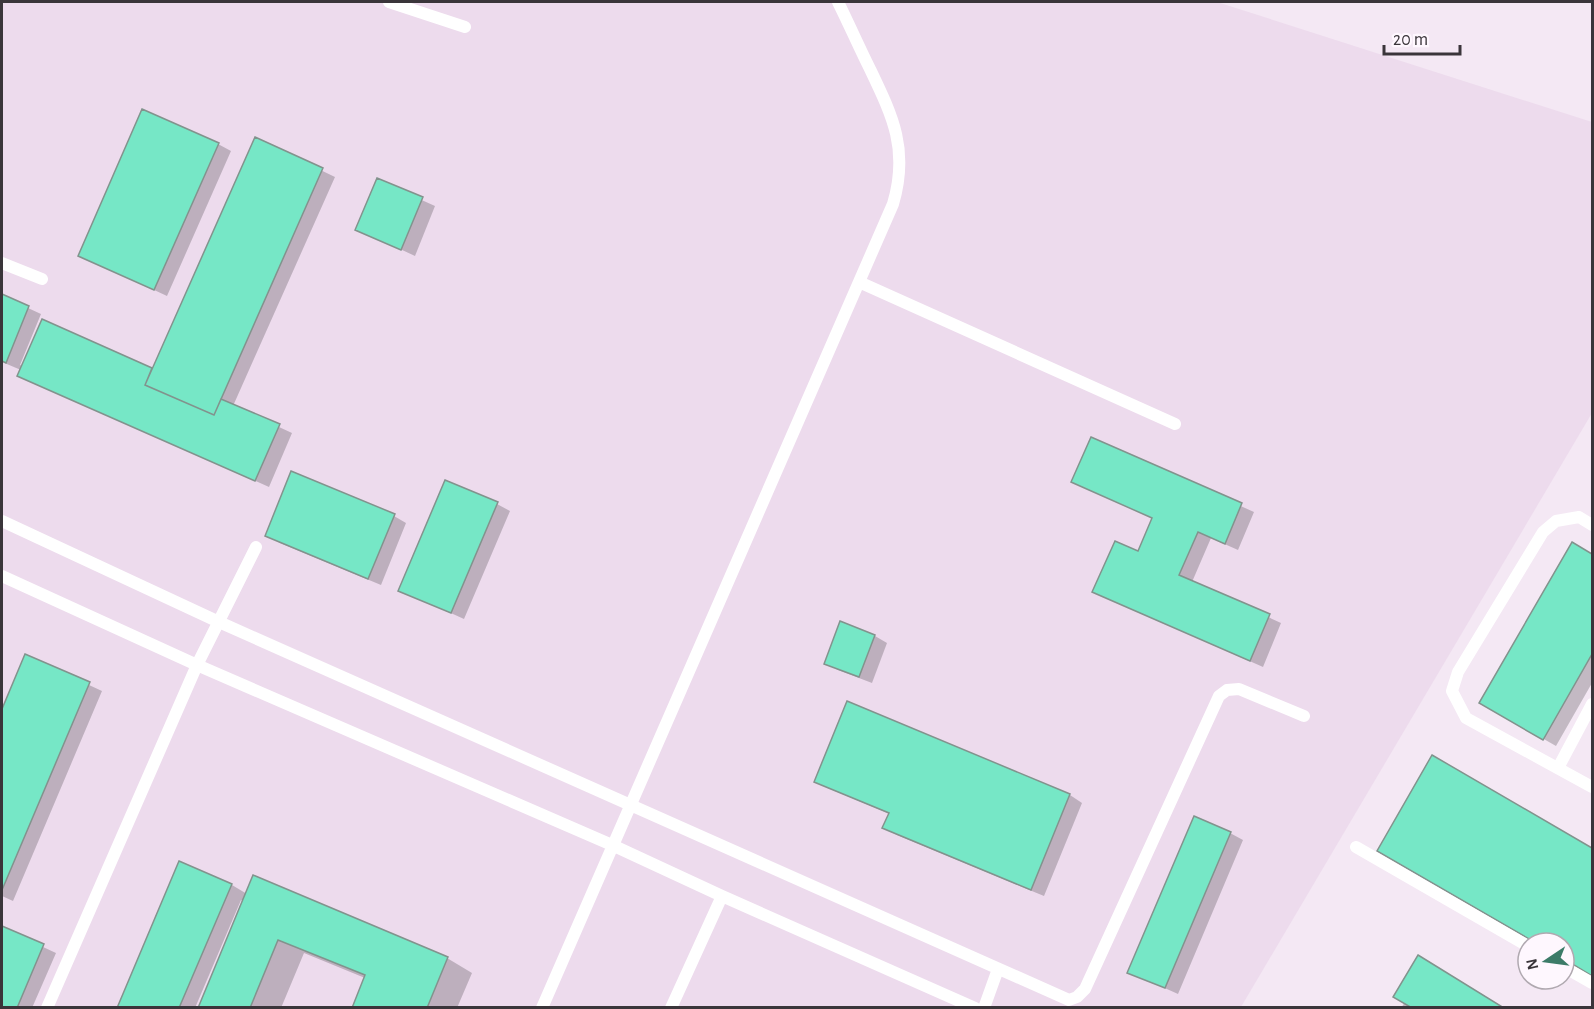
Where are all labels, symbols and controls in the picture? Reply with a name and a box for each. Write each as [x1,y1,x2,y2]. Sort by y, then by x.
scale bar [1384,18,1460,56]
text: 20 m [1393,31,1428,49]
north arrow [1516,931,1576,991]
text: N [1523,957,1541,971]

